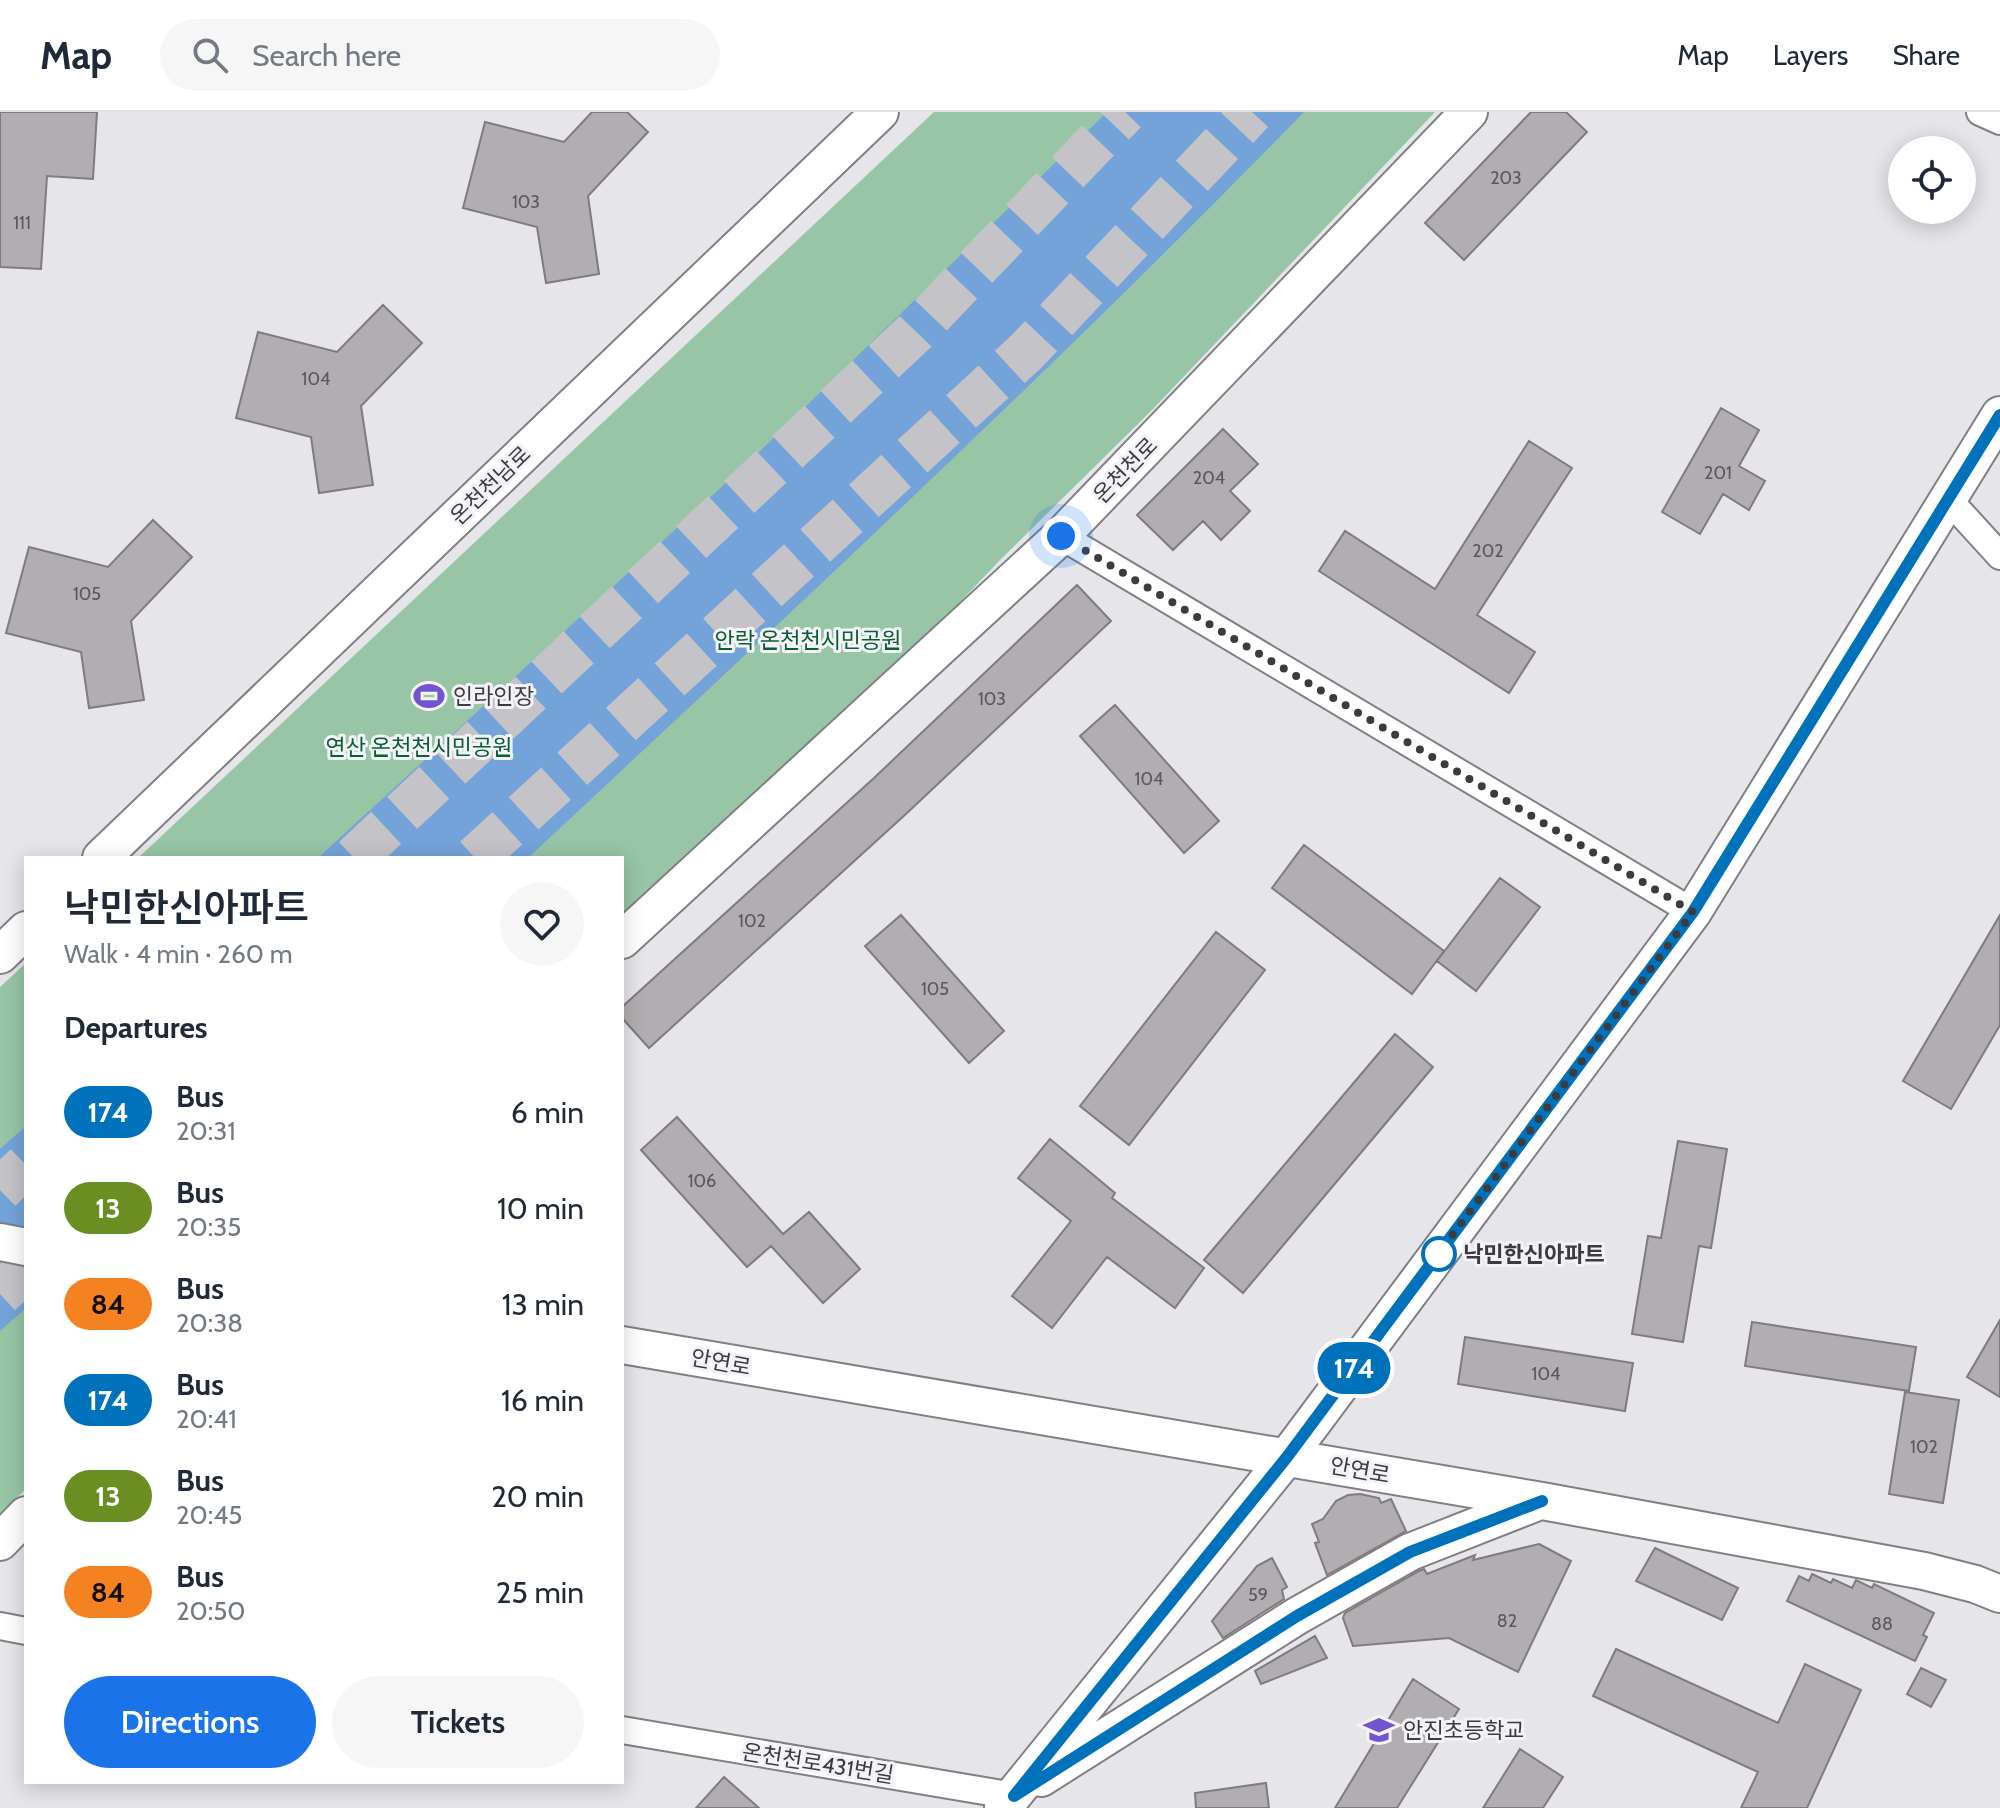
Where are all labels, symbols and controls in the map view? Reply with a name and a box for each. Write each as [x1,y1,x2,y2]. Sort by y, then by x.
search box [160,19,720,91]
text: Map [40,32,112,79]
icon: search [188,33,232,77]
text: Search here [252,37,401,74]
text: Map [1677,38,1729,72]
text: Layers [1773,38,1848,72]
text: Share [1892,38,1960,72]
map controls [1888,136,1976,224]
button: locate [1888,136,1976,224]
house number: 203 [1490,167,1522,189]
house number: 103 [512,191,540,213]
house number: 111 [13,212,31,234]
house number: 104 [302,368,330,390]
street label: 온천천로 [1088,432,1163,509]
street label: 온천천남로 [445,440,536,530]
house number: 201 [1704,462,1732,484]
house number: 204 [1193,467,1225,489]
your location [1041,516,1081,556]
house number: 202 [1472,540,1504,562]
house number: 105 [73,583,101,605]
park label: 안락 온천천시민공원 [714,627,902,654]
sports icon: 인라인장 [412,679,446,713]
place label: 인라인장 [453,683,534,710]
house number: 103 [978,688,1006,710]
park label: 연산 온천천시민공원 [325,734,513,761]
house number: 104 [1135,768,1163,790]
button: heart [500,882,584,966]
text: 낙민한신아파트 [64,884,309,931]
house number: 102 [738,910,766,932]
text: Walk · 4 min · 260 m [64,938,293,970]
house number: 105 [921,978,949,1000]
text: Departures [64,1009,208,1046]
text: Bus [176,1078,224,1115]
text: 6 min [511,1094,584,1131]
text: 174 [87,1095,129,1129]
text: 20:31 [176,1115,236,1147]
house number: 106 [688,1170,716,1192]
text: Bus [176,1174,224,1211]
text: 10 min [497,1190,584,1227]
text: 13 [95,1191,121,1225]
text: 20:35 [176,1211,241,1243]
marker: 낙민한신아파트 [1422,1237,1456,1271]
place label: 낙민한신아파트 [1463,1241,1605,1268]
text: Bus [176,1270,224,1307]
text: 13 min [502,1286,584,1323]
text: 84 [91,1287,125,1321]
text: 20:38 [176,1307,243,1339]
line badge: 174 [1308,1342,1400,1394]
street label: 안연로 [689,1344,753,1381]
text: 174 [1333,1351,1375,1385]
house number: 104 [1532,1363,1560,1385]
text: Bus [176,1366,224,1403]
text: 16 min [501,1382,584,1419]
text: 174 [87,1383,129,1417]
text: 20:41 [176,1403,237,1435]
house number: 102 [1910,1436,1938,1458]
street label: 안연로 [1328,1452,1392,1489]
text: Bus [176,1462,224,1499]
text: 20 min [491,1478,584,1515]
text: 13 [95,1479,121,1513]
text: 20:45 [176,1499,242,1531]
text: Bus [176,1558,224,1595]
text: 25 min [496,1574,584,1611]
text: 84 [91,1575,125,1609]
house number: 59 [1248,1584,1268,1606]
text: 20:50 [176,1595,245,1627]
house number: 82 [1497,1610,1517,1632]
house number: 88 [1871,1613,1893,1635]
button: Directions [64,1676,316,1768]
button: Tickets [332,1676,584,1768]
school or university icon: 안진초등학교 [1362,1713,1396,1747]
place label: 안진초등학교 [1403,1717,1524,1744]
street label: 온천천로431번길 [740,1738,896,1789]

